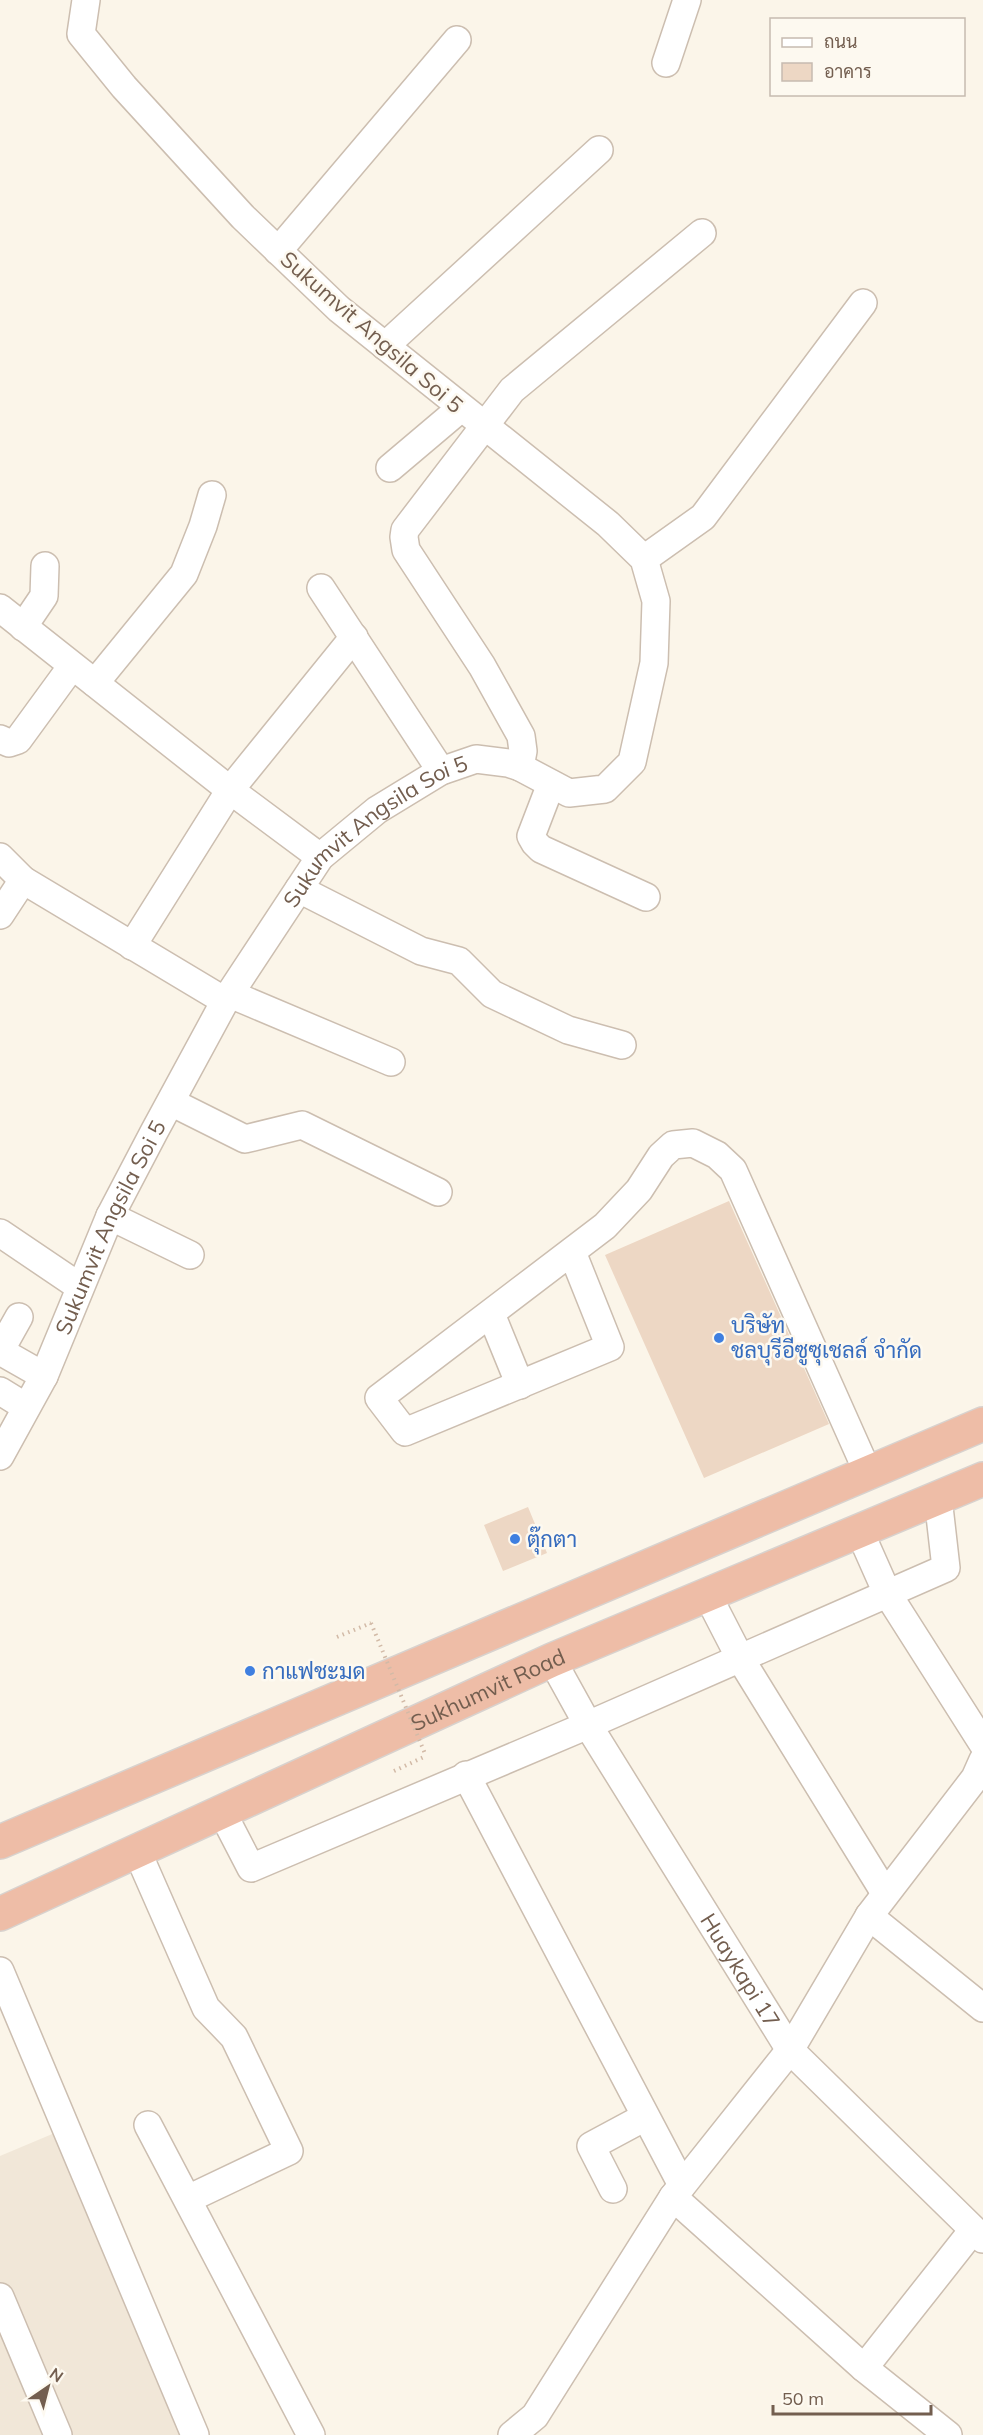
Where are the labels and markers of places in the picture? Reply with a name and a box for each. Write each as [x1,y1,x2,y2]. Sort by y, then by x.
place label: บริษัท ชลบุรีอีซูซุเชลล์ จำกัด [731,1311,922,1366]
marker: บริษัท ชลบุรีอีซูซุเชลล์ จำกัด [712,1331,726,1345]
place label: ตุ๊กตา [527,1525,577,1555]
marker: ตุ๊กตา [508,1532,522,1546]
place label: กาแฟชะมด [262,1657,366,1685]
marker: กาแฟชะมด [243,1664,257,1678]

